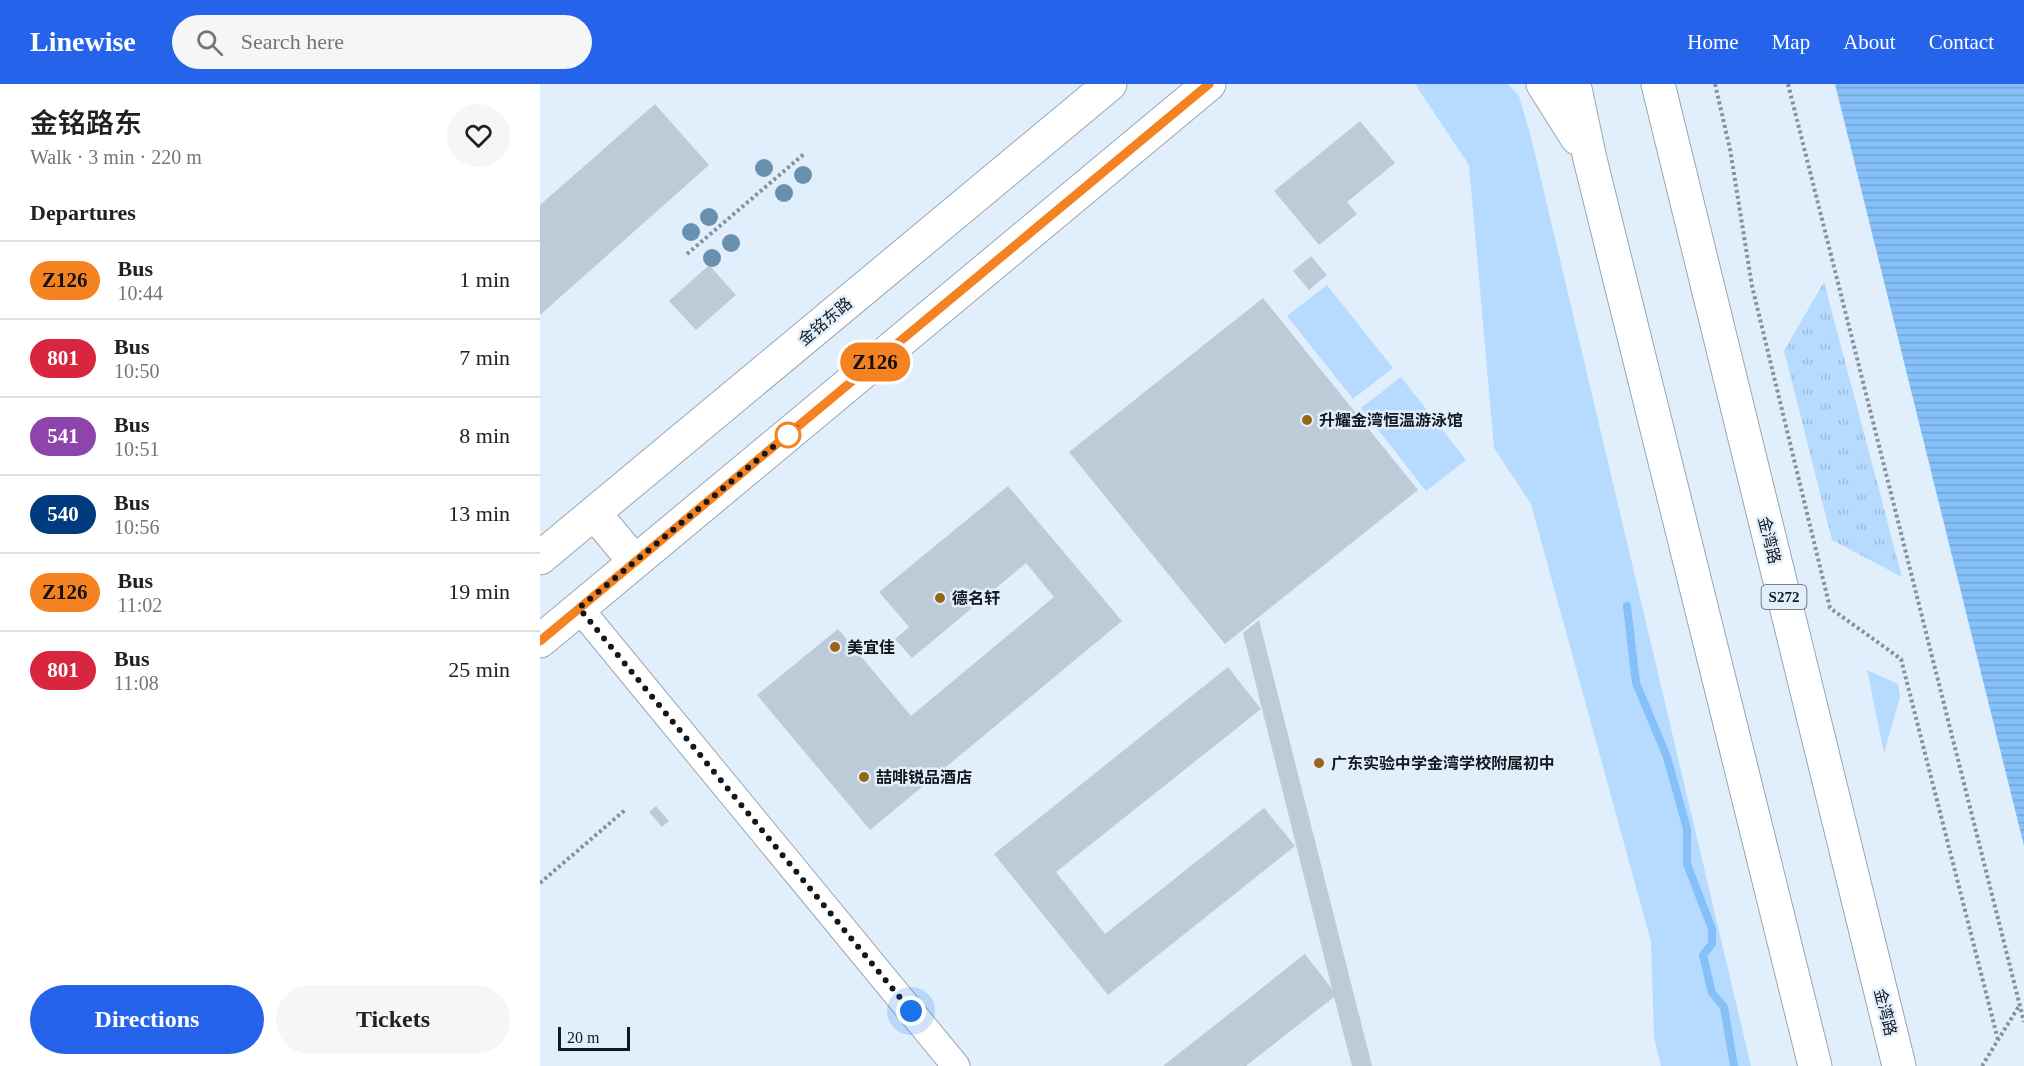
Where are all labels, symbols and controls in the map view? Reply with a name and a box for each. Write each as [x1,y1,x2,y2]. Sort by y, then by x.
search box [172,15,592,69]
text: Linewise [30,26,136,57]
icon: search [193,26,226,59]
text: Search here [241,29,344,54]
text: Home [1687,30,1739,54]
text: Map [1772,30,1810,54]
text: About [1843,30,1896,54]
text: Contact [1929,30,1994,54]
button: heart [447,104,510,167]
text: 金铭路东 [30,108,142,139]
text: Walk · 3 min · 220 m [30,146,202,168]
text: Departures [30,200,136,225]
text: Bus [118,256,153,281]
text: 1 min [459,267,510,292]
text: Z126 [42,268,88,292]
text: 10:44 [118,282,163,304]
street label: 金铭东路 [795,294,855,348]
text: Bus [114,334,149,359]
line badge: Z126 [833,342,917,382]
text: 7 min [459,345,510,370]
text: 801 [47,346,79,370]
text: Z126 [852,350,898,374]
text: 10:50 [114,360,160,382]
place label: 升耀金湾恒温游泳馆 [1319,411,1463,429]
text: Bus [114,412,149,437]
marker: 升耀金湾恒温游泳馆 [1300,413,1314,427]
unlabelled marker [775,422,801,448]
text: 8 min [459,423,510,448]
text: 541 [47,424,79,448]
text: 10:51 [114,438,160,460]
text: Bus [114,490,149,515]
text: 13 min [448,501,510,526]
text: 540 [47,502,79,526]
street label: 金湾路 [1755,515,1784,565]
text: 10:56 [114,516,160,538]
text: Bus [118,568,153,593]
text: 19 min [448,579,510,604]
text: Z126 [42,580,88,604]
road number: S272 [1762,585,1806,609]
place label: 德名轩 [952,589,1000,607]
marker: 德名轩 [933,591,947,605]
text: 11:02 [118,594,162,616]
place label: 美宜佳 [847,639,895,656]
marker: 美宜佳 [828,640,842,654]
text: Bus [114,646,149,671]
text: 25 min [448,657,510,682]
text: 801 [47,658,79,682]
text: 11:08 [114,672,159,694]
place label: 广东实验中学金湾学校附属初中 [1331,754,1555,772]
marker: 广东实验中学金湾学校附属初中 [1312,756,1326,770]
place label: 喆啡锐品酒店 [876,769,972,786]
marker: 喆啡锐品酒店 [857,770,871,784]
button: Directions [30,985,264,1054]
button: Tickets [276,985,510,1054]
street label: 金湾路 [1871,987,1900,1037]
your location [896,996,926,1026]
scale bar [558,1024,630,1052]
text: 20 m [567,1029,599,1046]

